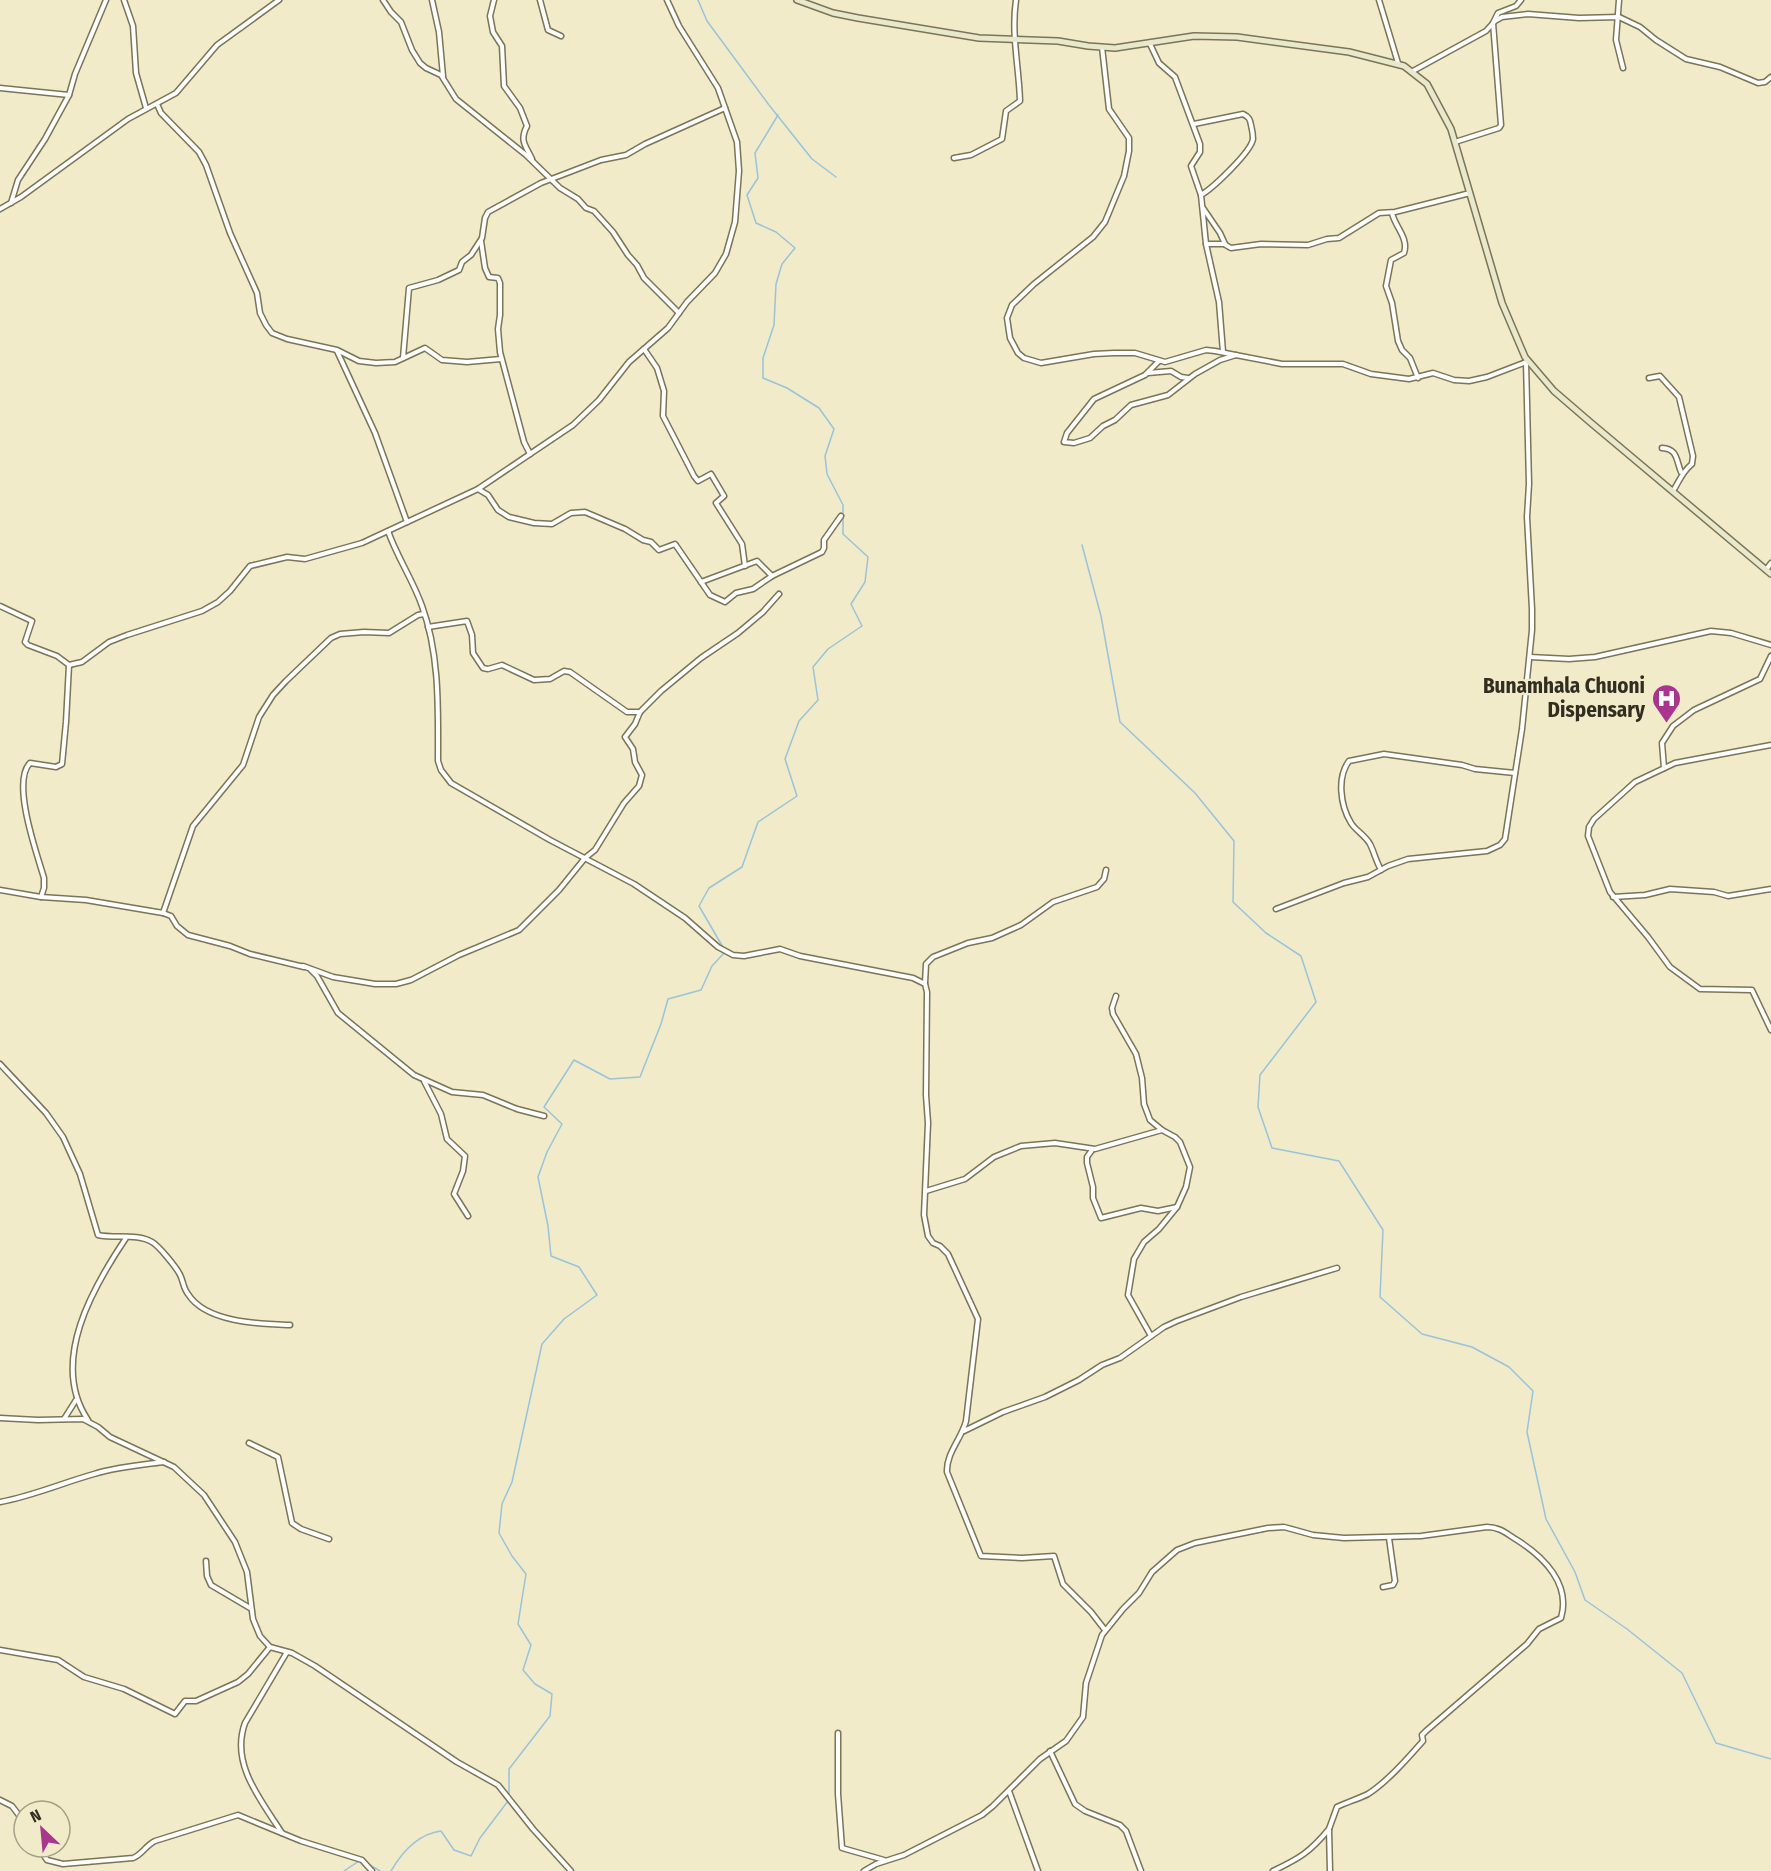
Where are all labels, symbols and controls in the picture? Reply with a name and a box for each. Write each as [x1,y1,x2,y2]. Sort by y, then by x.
place label: Bunamhala Chuoni Dispensary [1483,673,1646,723]
hospital icon: Bunamhala Chuoni Dispensary [1650,682,1682,724]
north arrow [12,1799,72,1859]
text: N [27,1805,44,1827]

